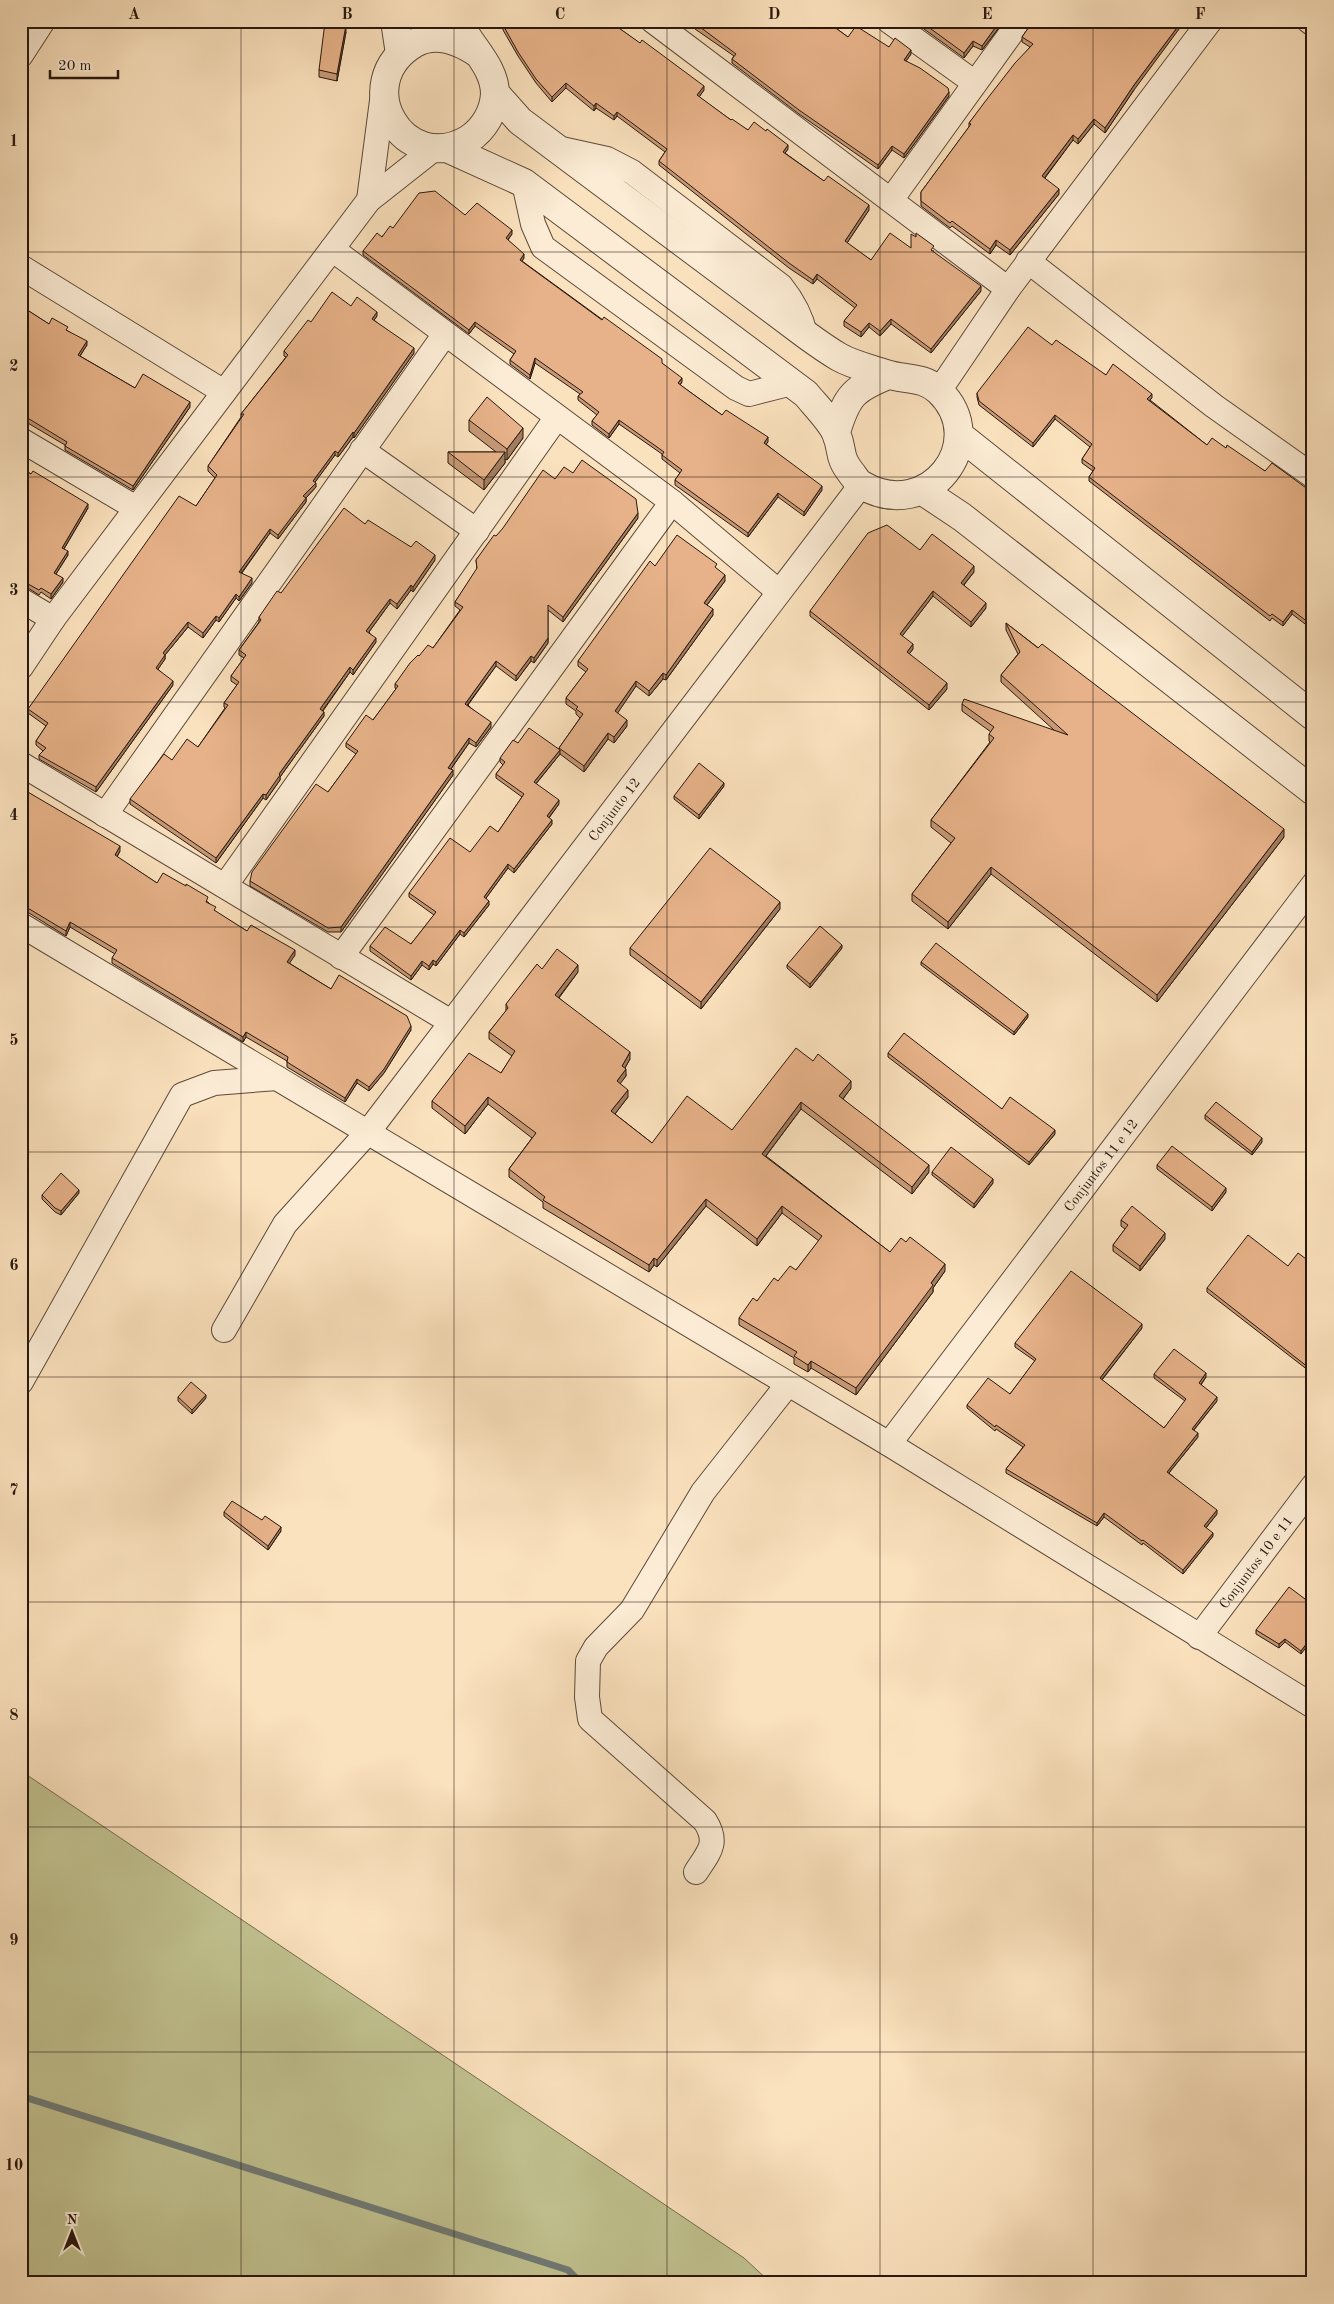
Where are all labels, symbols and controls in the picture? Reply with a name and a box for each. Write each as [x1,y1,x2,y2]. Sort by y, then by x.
text: A [128,7,140,23]
text: B [341,7,353,23]
text: C [555,7,565,23]
text: D [768,7,780,23]
text: E [981,7,993,23]
text: F [1195,7,1206,23]
scale bar [50,48,118,80]
text: 20 m [58,59,92,74]
text: 1 [9,134,19,150]
text: 2 [9,359,19,375]
text: 3 [9,583,19,599]
street label: Conjunto 12 [586,776,643,844]
text: 4 [9,808,19,824]
text: 5 [9,1033,19,1049]
street label: Conjuntos 11 e 12 [1062,1117,1141,1215]
text: 6 [9,1258,19,1274]
text: 7 [9,1483,19,1499]
street label: Conjuntos 10 e 11 [1217,1514,1296,1612]
text: 8 [9,1708,19,1724]
text: 9 [9,1933,19,1949]
text: 10 [5,2158,23,2174]
north arrow [48,2206,98,2256]
text: N [67,2213,78,2227]

